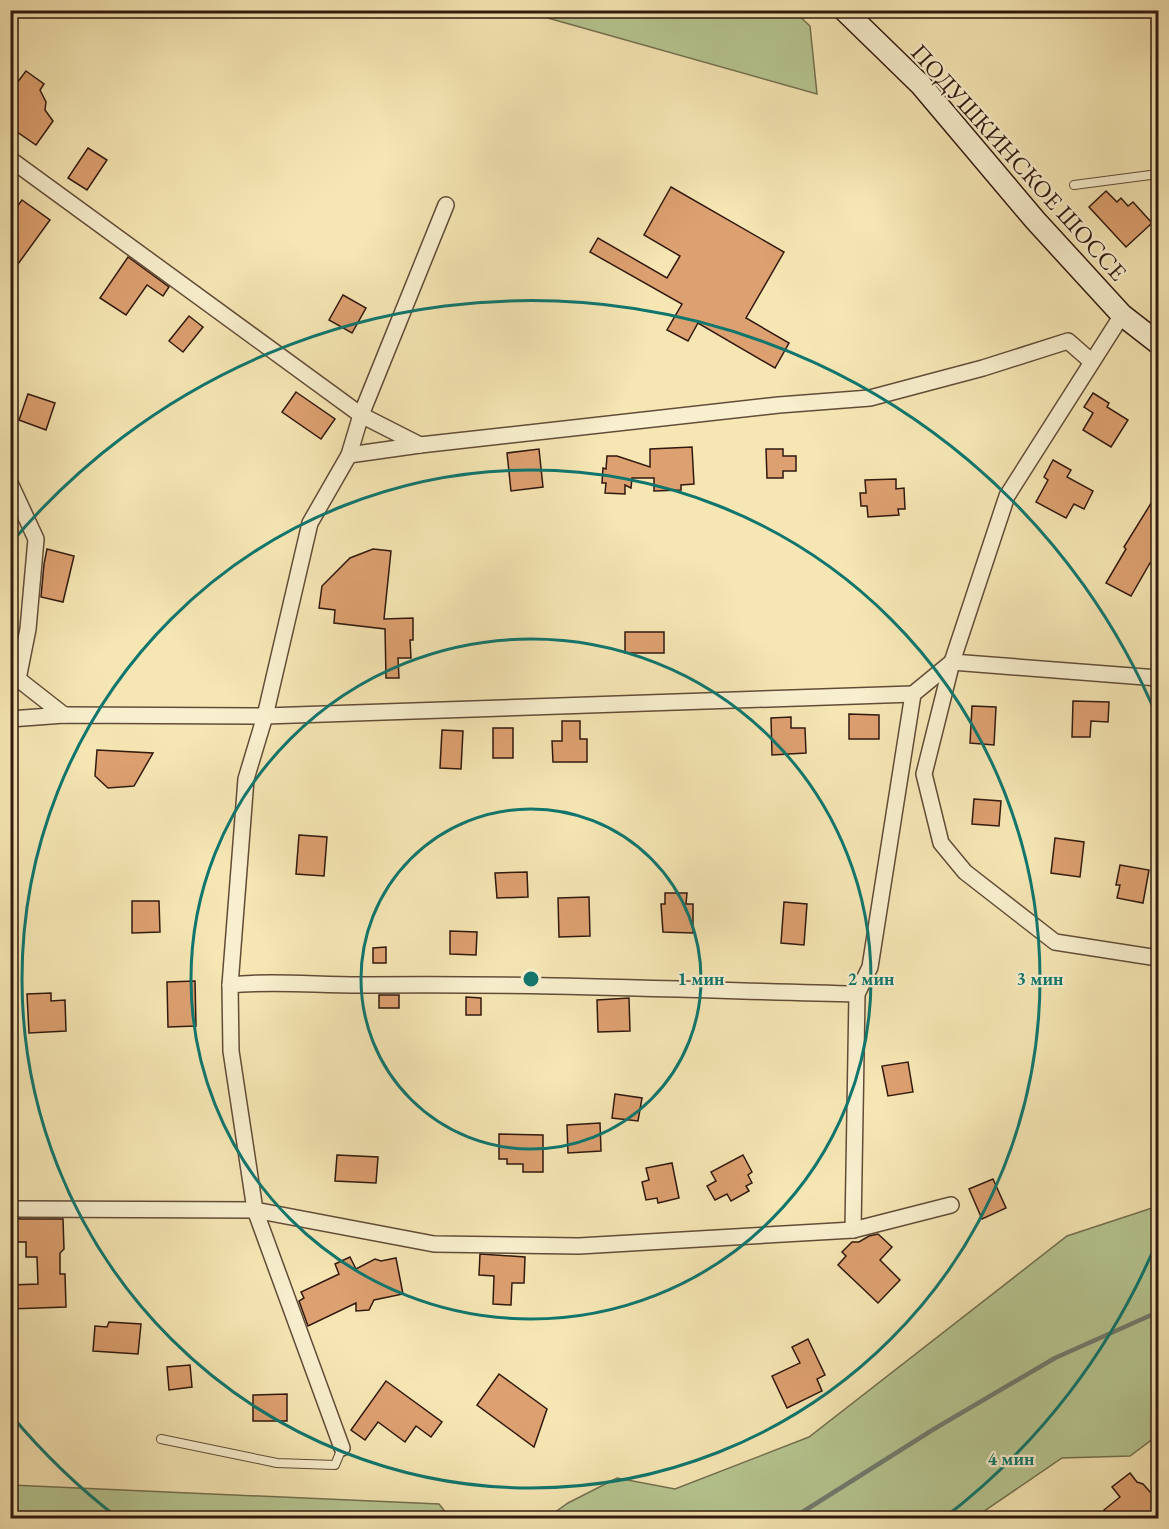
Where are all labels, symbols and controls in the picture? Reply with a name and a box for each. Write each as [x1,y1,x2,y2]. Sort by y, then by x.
street label: ПОДУШКИНСКОЕ ШОССЕ [904,37,1134,287]
text: 1 мин [678,967,725,990]
text: 2 мин [848,967,895,990]
text: 3 мин [1017,967,1064,990]
centre of rings [521,969,541,989]
text: 4 мин [988,1447,1035,1470]

